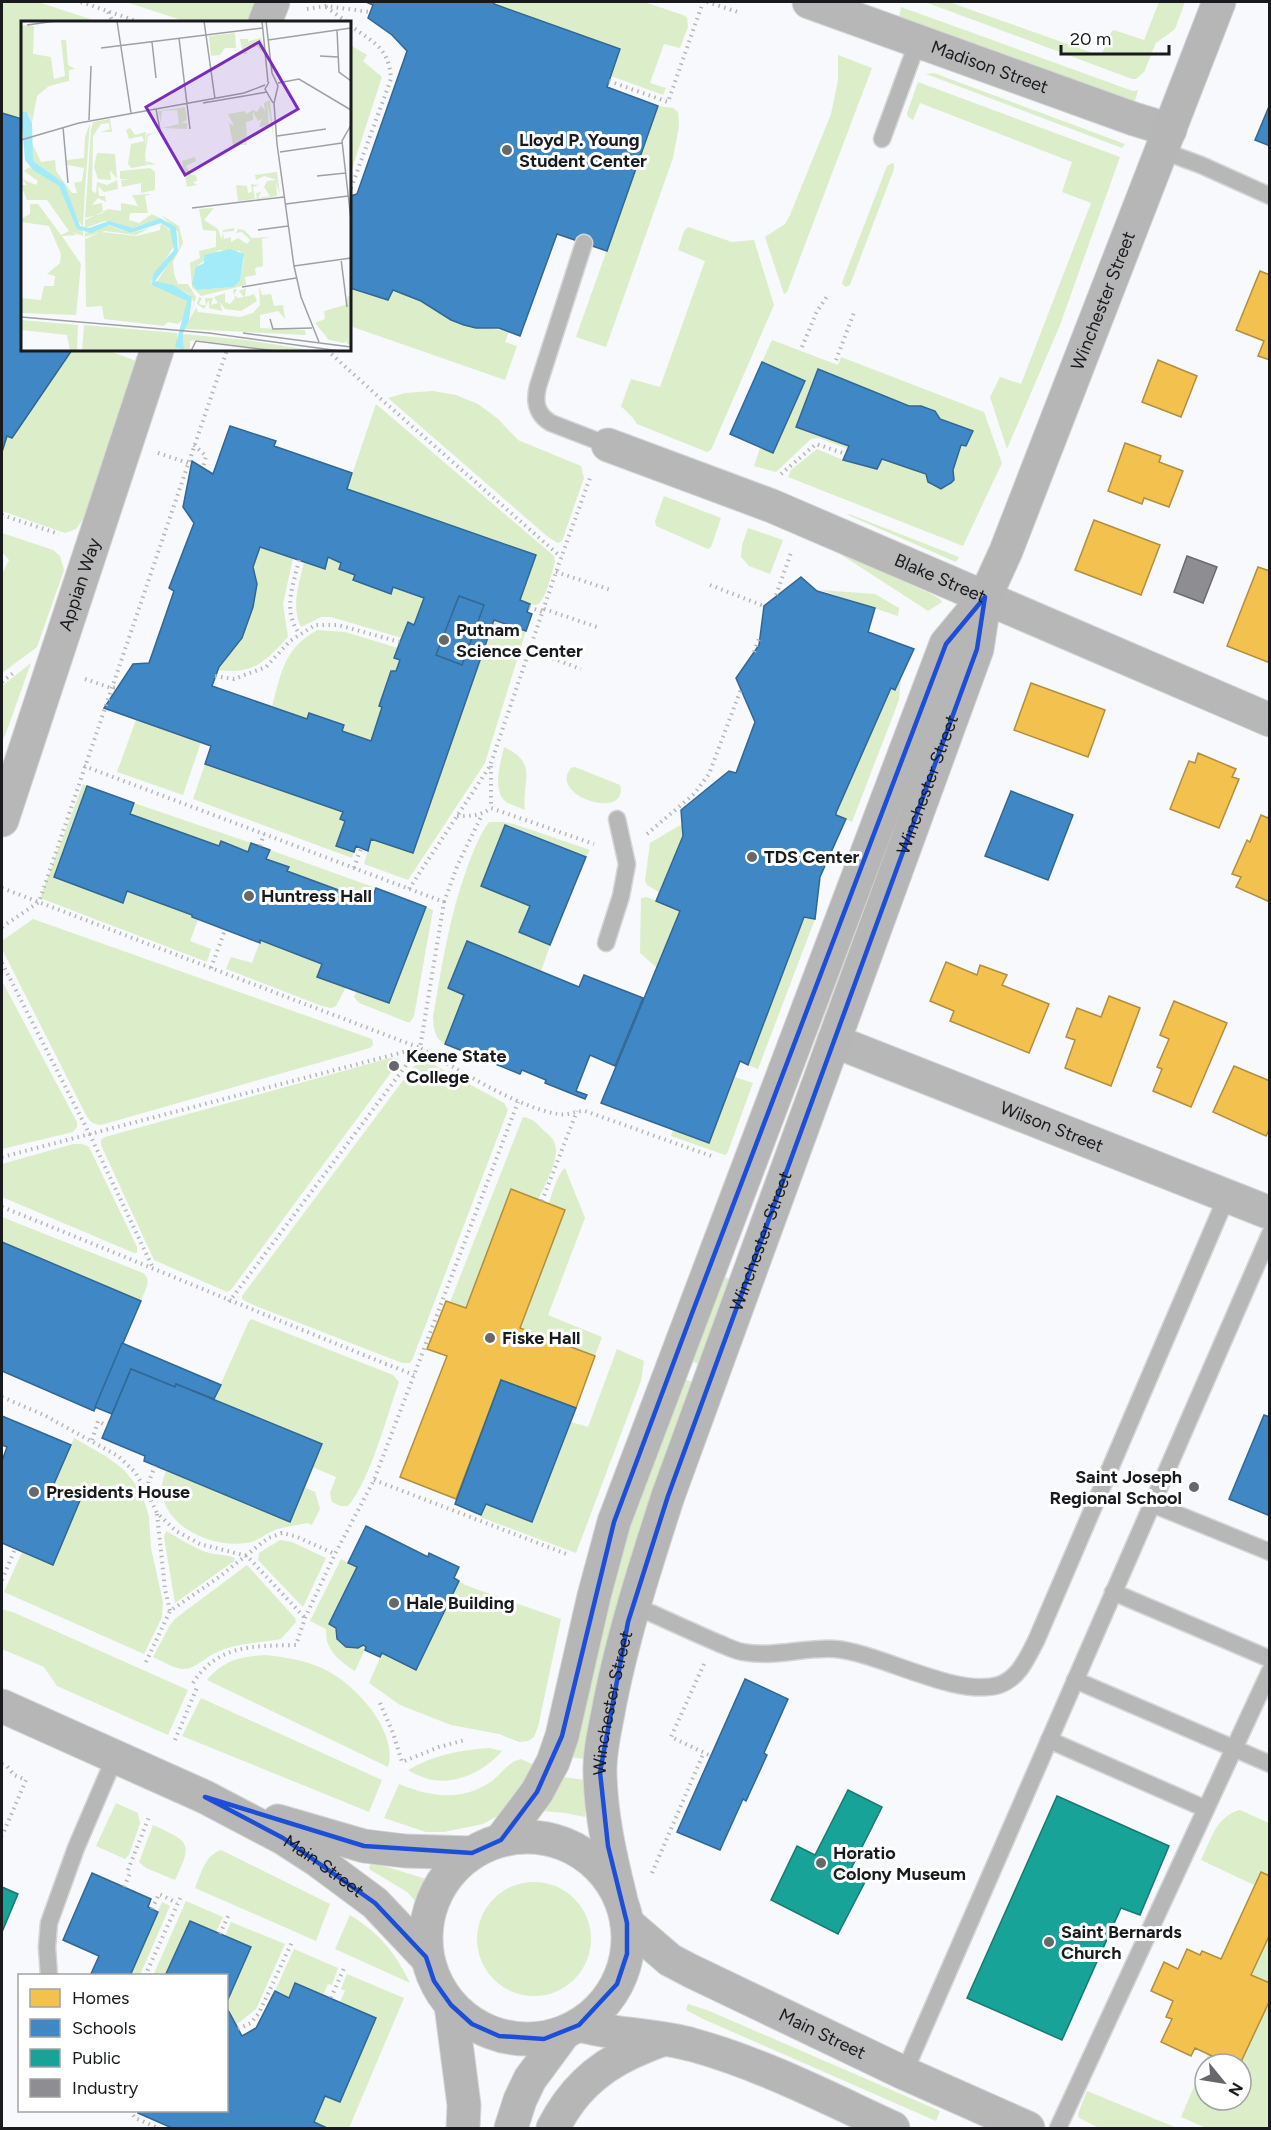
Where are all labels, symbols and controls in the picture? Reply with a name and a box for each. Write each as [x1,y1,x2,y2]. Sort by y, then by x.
scale bar [1061,18,1169,56]
inset map [21,21,351,351]
text: 20 m [1070,28,1111,50]
street label: Madison Street [928,36,1051,98]
place label: Lloyd P. Young Student Center [519,129,647,172]
marker: Lloyd P. Young Student Center [500,143,514,157]
street label: Winchester Street [1066,228,1140,373]
street label: Appian Way [54,535,105,634]
street label: Blake Street [891,549,989,608]
place label: Putnam Science Center [456,619,583,662]
marker: Putnam Science Center [437,633,451,647]
street label: Winchester Street [892,712,963,858]
place label: TDS Center [764,846,860,868]
marker: TDS Center [745,850,759,864]
place label: Huntress Hall [261,885,372,907]
marker: Huntress Hall [242,889,256,903]
place label: Keene State College [406,1045,507,1088]
marker: Keene State College [387,1059,401,1073]
street label: Wilson Street [997,1097,1107,1157]
street label: Winchester Street [725,1168,797,1314]
place label: Fiske Hall [502,1327,581,1349]
marker: Fiske Hall [483,1331,497,1345]
place label: Saint Joseph Regional School [1050,1466,1182,1509]
marker: Saint Joseph Regional School [1187,1480,1201,1494]
place label: Presidents House [46,1481,190,1503]
marker: Presidents House [27,1485,41,1499]
place label: Hale Building [406,1592,515,1614]
marker: Hale Building [387,1596,401,1610]
street label: Winchester Street [589,1628,637,1776]
street label: Main Street [279,1830,368,1902]
place label: Horatio Colony Museum [833,1842,966,1885]
marker: Horatio Colony Museum [814,1856,828,1870]
place label: Saint Bernards Church [1061,1921,1182,1964]
marker: Saint Bernards Church [1042,1935,1056,1949]
legend [18,1974,228,2112]
text: Homes [72,1987,130,2009]
street label: Main Street [775,2004,869,2064]
text: Schools [72,2017,136,2039]
text: Public [72,2047,121,2069]
north arrow [1193,2052,1253,2112]
text: Industry [72,2077,139,2099]
text: N [1224,2079,1247,2099]

